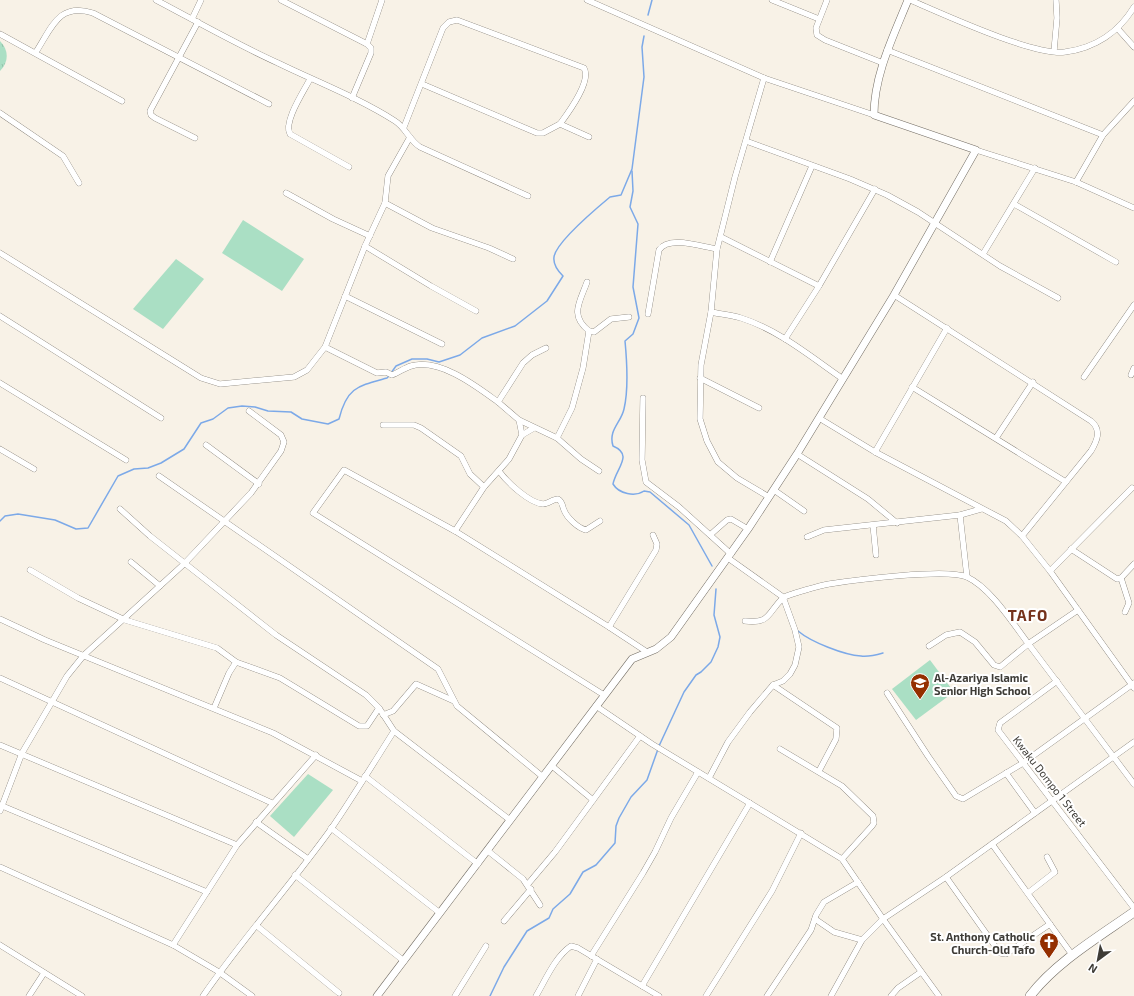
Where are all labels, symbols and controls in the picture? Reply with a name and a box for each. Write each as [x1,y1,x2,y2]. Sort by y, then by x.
district label: TAFO [1008,606,1048,624]
place label: Al-Azariya Islamic Senior High School [934,671,1031,697]
school or university icon: Al-Azariya Islamic Senior High School [909,672,931,700]
street label: Kwaku Dompo 1 Street [1011,733,1089,829]
place label: St. Anthony Catholic Church-Old Tafo [930,930,1036,956]
church icon: St. Anthony Catholic Church-Old Tafo [1038,931,1060,959]
north arrow [1078,940,1118,980]
text: N [1086,961,1099,977]

